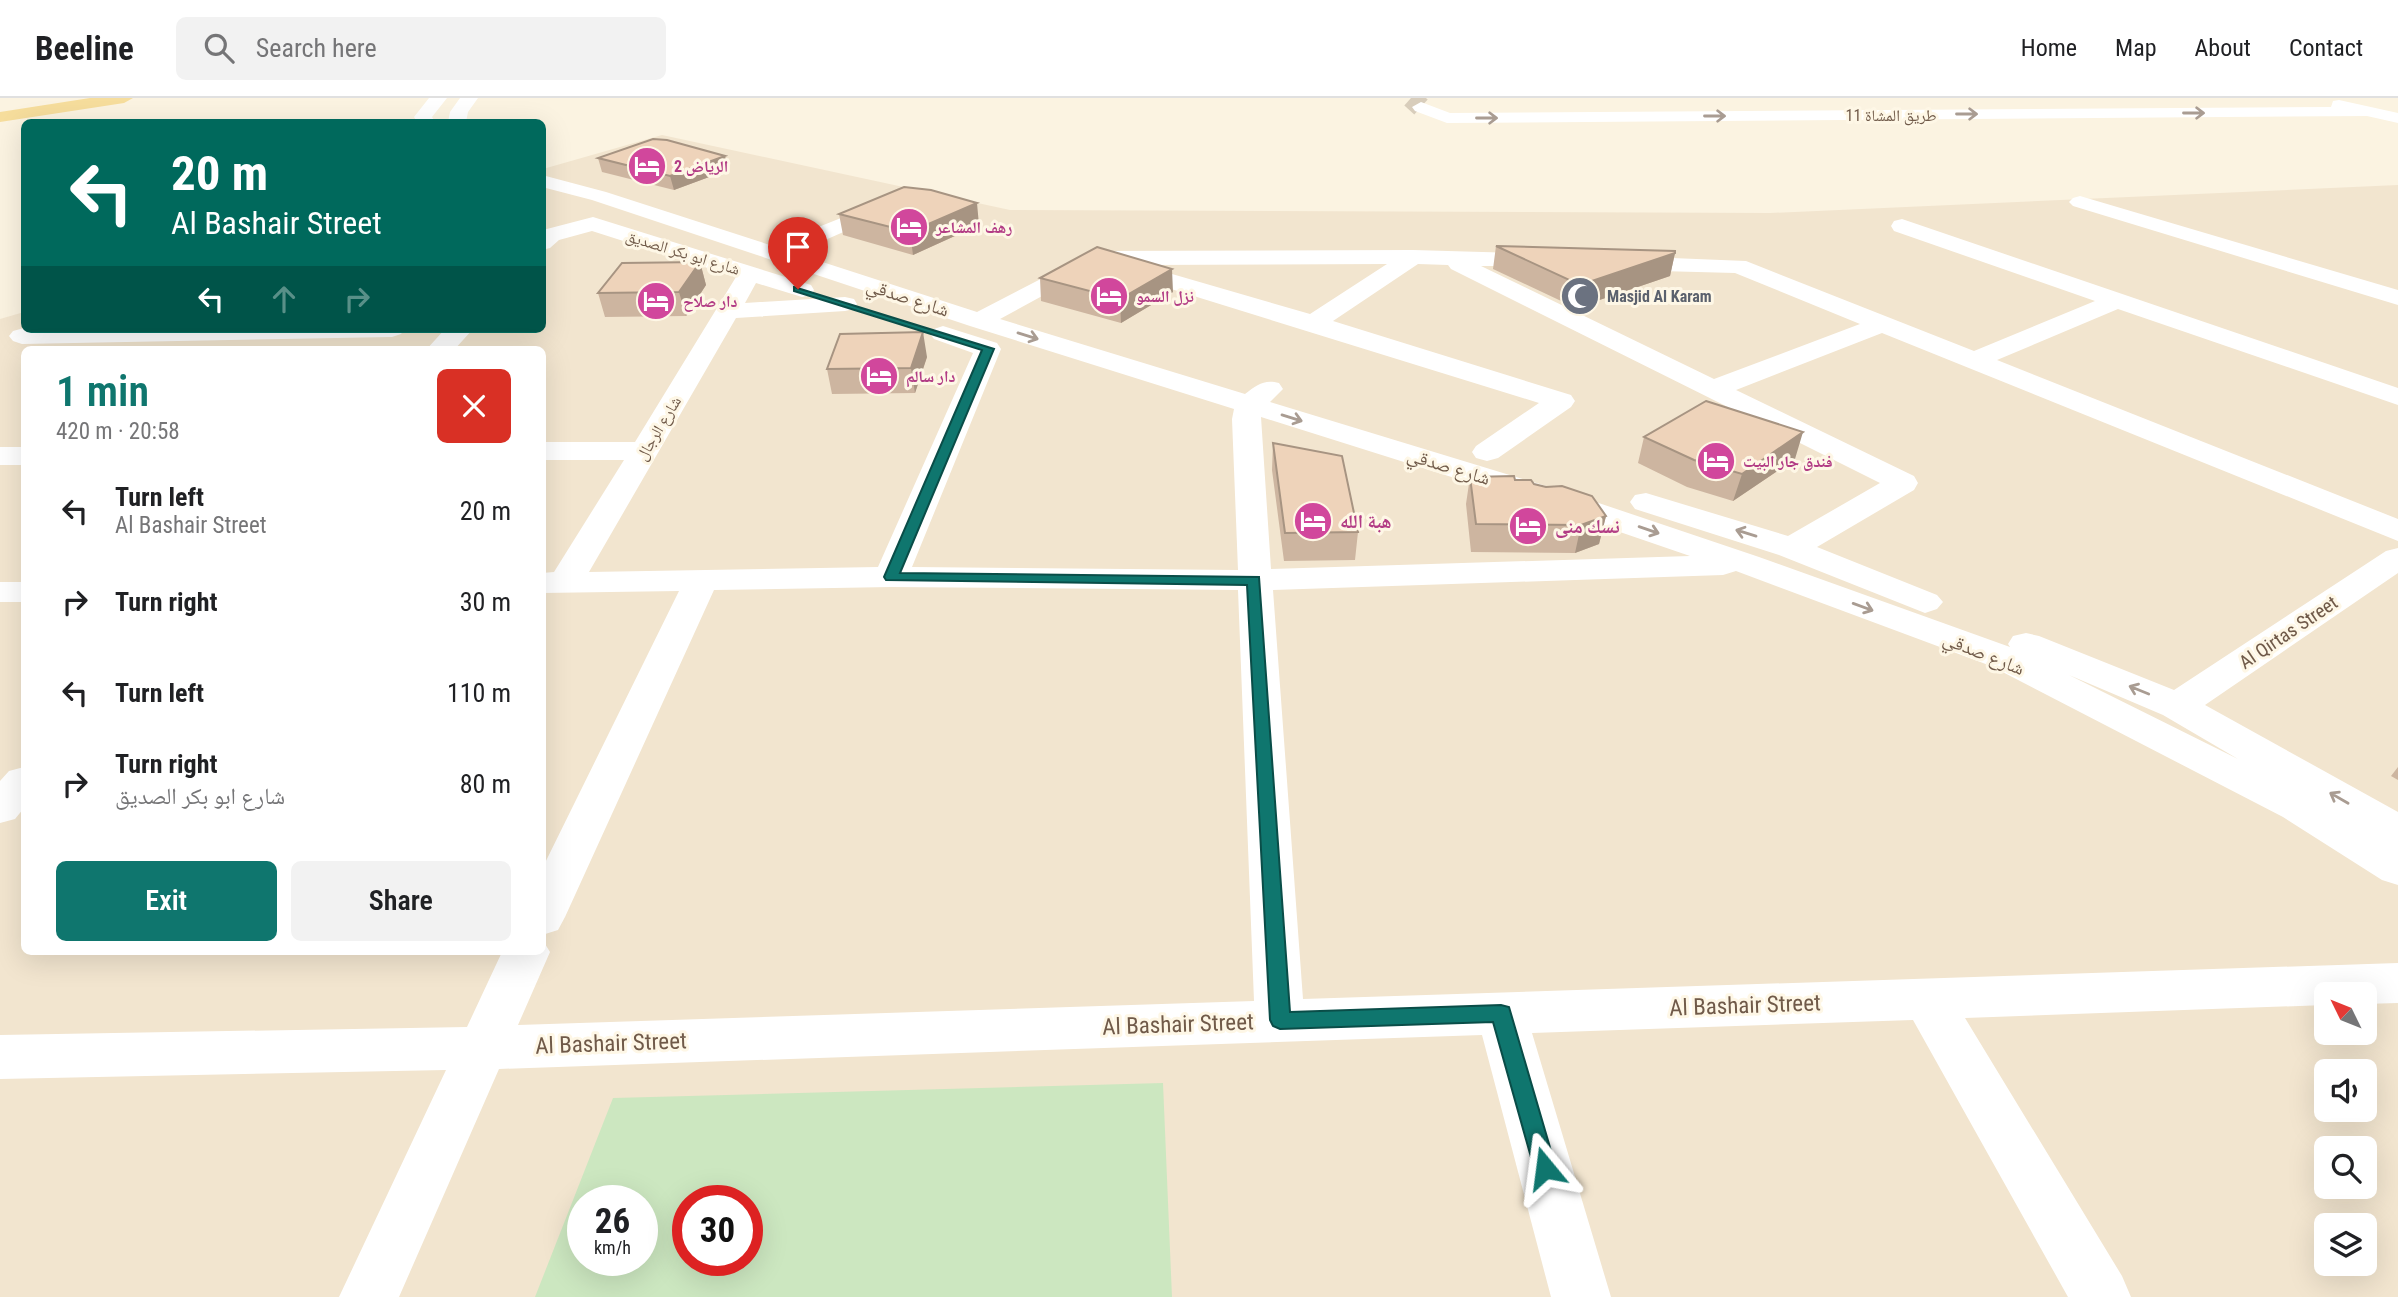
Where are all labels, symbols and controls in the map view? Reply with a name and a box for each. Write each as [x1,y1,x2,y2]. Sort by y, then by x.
search box [176,17,666,80]
text: Beeline [35,29,134,68]
icon: search [200,29,238,67]
text: Search here [256,33,377,63]
text: Home [2021,34,2077,62]
text: Map [2115,34,2157,62]
text: About [2195,34,2251,62]
text: Contact [2289,34,2363,62]
street label: طريق المشاة 11 [1846,106,1936,126]
one-way arrow [2183,106,2206,120]
one-way arrow [1955,108,1978,121]
one-way arrow [1703,109,1726,123]
one-way arrow [1476,111,1499,124]
text: 20 m [171,145,268,202]
hotel icon: الرياض 2 [626,145,668,187]
icon: left [56,147,147,238]
place label: الرياض 2 [674,157,728,176]
text: Al Bashair Street [171,204,382,242]
hotel icon: رهف المشاعر [888,206,930,248]
pin [768,217,828,289]
place label: رهف المشاعر [935,218,1012,237]
street label: شارع ابو بكر الصديق [623,226,742,280]
icon: arrive [779,228,817,266]
street label: شارع صدقي [862,273,952,325]
hotel icon: نزل السمو [1088,275,1130,317]
mosque icon: Masjid Al Karam [1559,275,1601,317]
icon: left [192,280,230,318]
icon: ahead [265,280,303,318]
icon: right [338,280,376,318]
hotel icon: دار صلاح [635,280,677,322]
place label: نزل السمو [1136,287,1194,306]
place label: Masjid Al Karam [1607,287,1712,306]
place label: دار صلاح [683,292,738,312]
one-way arrow [1016,330,1038,343]
hotel icon: دار سالم [858,355,900,397]
text: 1 min [56,367,149,416]
place label: دار سالم [906,367,955,388]
button: close [437,369,511,443]
street label: شارع الرجال [632,393,686,464]
one-way arrow [1280,412,1302,425]
text: 420 m · 20:58 [56,418,180,445]
hotel icon: فندق جار البيت [1695,440,1737,482]
street label: شارع صدقي [1404,443,1493,494]
place label: فندق جار البيت [1743,452,1833,471]
text: Turn left [115,482,204,512]
icon: left [56,492,94,530]
text: 20 m [460,496,511,526]
hotel icon: هبة الله [1292,500,1334,542]
hotel icon: نسك منى [1507,505,1549,547]
place label: هبة الله [1340,510,1392,533]
text: Al Bashair Street [115,512,266,539]
place label: نسك منى [1555,515,1620,538]
one-way arrow [1638,524,1660,537]
one-way arrow [1735,526,1757,539]
icon: right [56,583,94,621]
text: Turn right [115,587,217,617]
text: 30 m [460,587,511,617]
street label: Al Qirtas Street [2235,591,2342,674]
one-way arrow [1852,601,1874,614]
street label: شارع صدقي [1938,627,2028,684]
icon: left [56,674,94,712]
text: Turn left [115,678,204,708]
text: 110 m [447,678,511,708]
one-way arrow [2129,682,2150,695]
text: Turn right [115,749,217,779]
icon: right [56,765,94,803]
text: 80 m [460,769,511,799]
text: شارع ابو بكر الصديق [115,783,285,810]
one-way arrow [2329,791,2349,805]
button: Exit [56,861,277,941]
button: Share [291,861,511,941]
north arrow [2314,982,2376,1045]
map controls [2314,982,2377,1276]
street label: Al Bashair Street [1669,989,1821,1022]
street label: Al Bashair Street [1102,1008,1254,1041]
street label: Al Bashair Street [535,1027,687,1060]
button: sound [2314,1059,2377,1122]
position arrow [1508,1131,1582,1205]
button: search [2314,1136,2377,1199]
speed limit sign: 30 [672,1185,763,1276]
text: 26 [595,1201,630,1242]
button: layers [2314,1213,2377,1276]
text: km/h [594,1237,631,1258]

